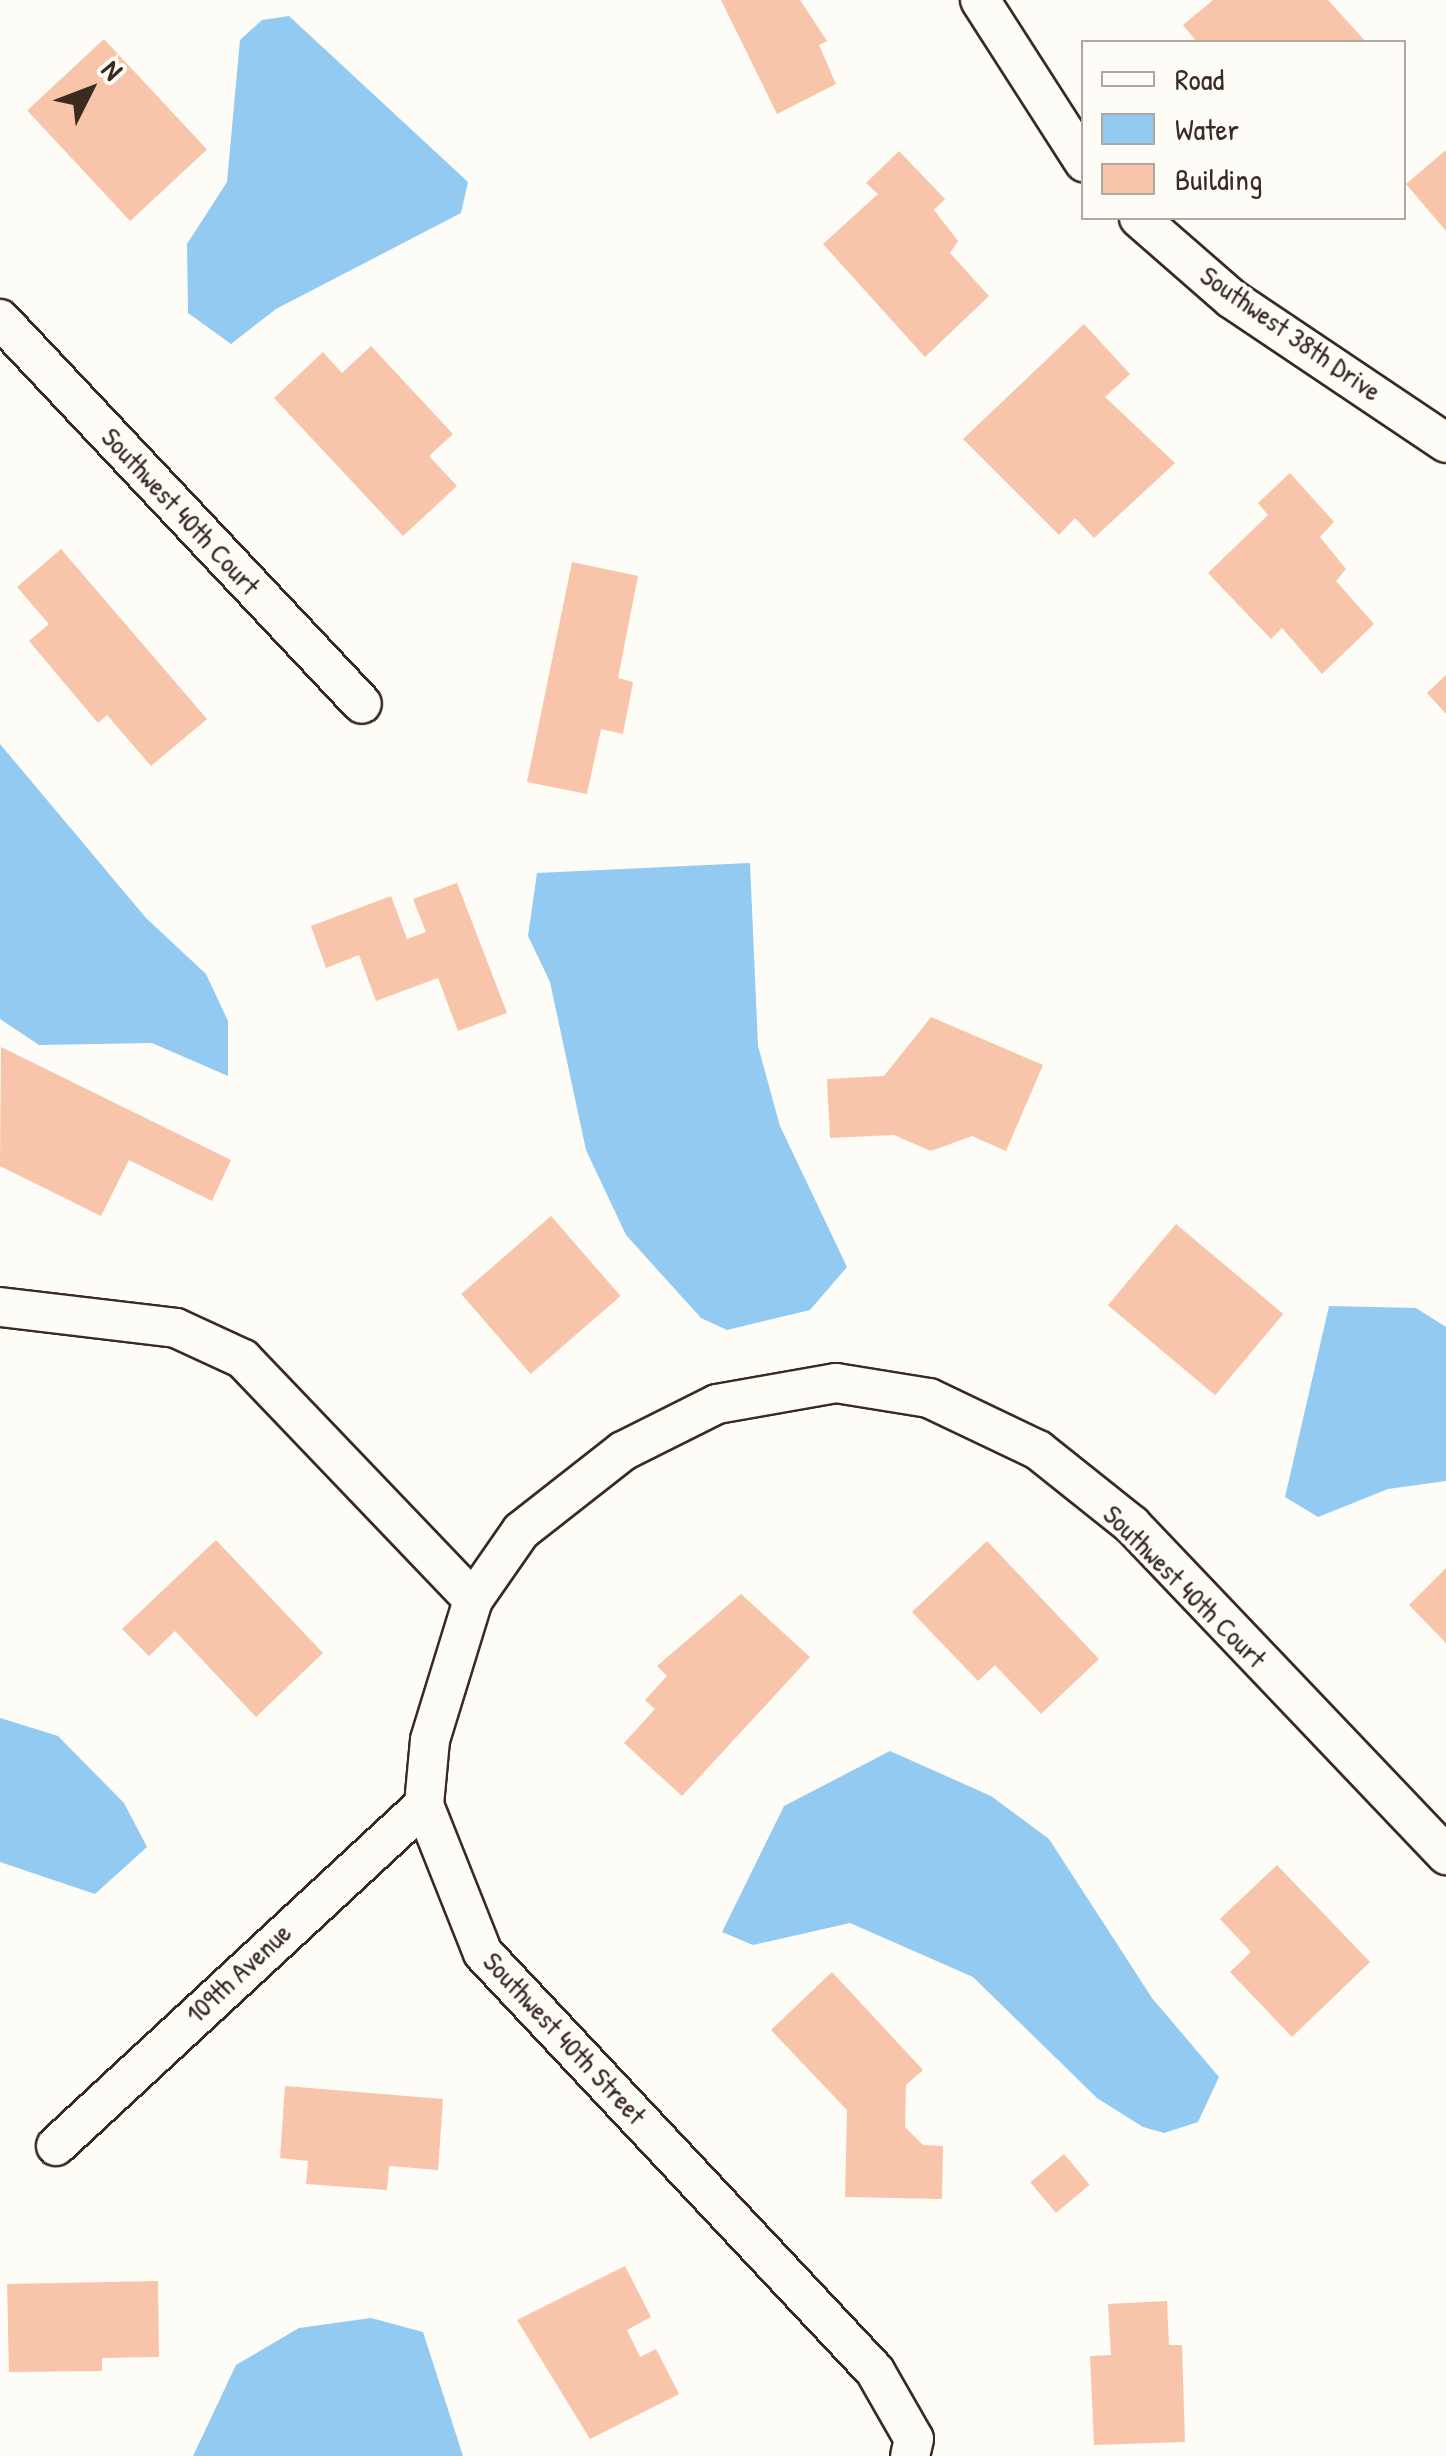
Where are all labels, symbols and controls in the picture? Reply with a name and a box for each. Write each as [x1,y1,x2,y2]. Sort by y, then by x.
north arrow [40,40,140,140]
legend [1081,40,1406,220]
text: N [93,52,131,88]
text: Road [1175,59,1224,99]
text: Water [1175,109,1239,149]
text: Building [1175,159,1262,199]
street label: Southwest 38th Drive [1194,258,1388,408]
street label: Southwest 40th Court [95,420,267,602]
street label: Southwest 40th Court [1096,1497,1274,1675]
street label: 109th Avenue [178,1916,298,2030]
street label: Southwest 40th Street [476,1945,654,2131]

